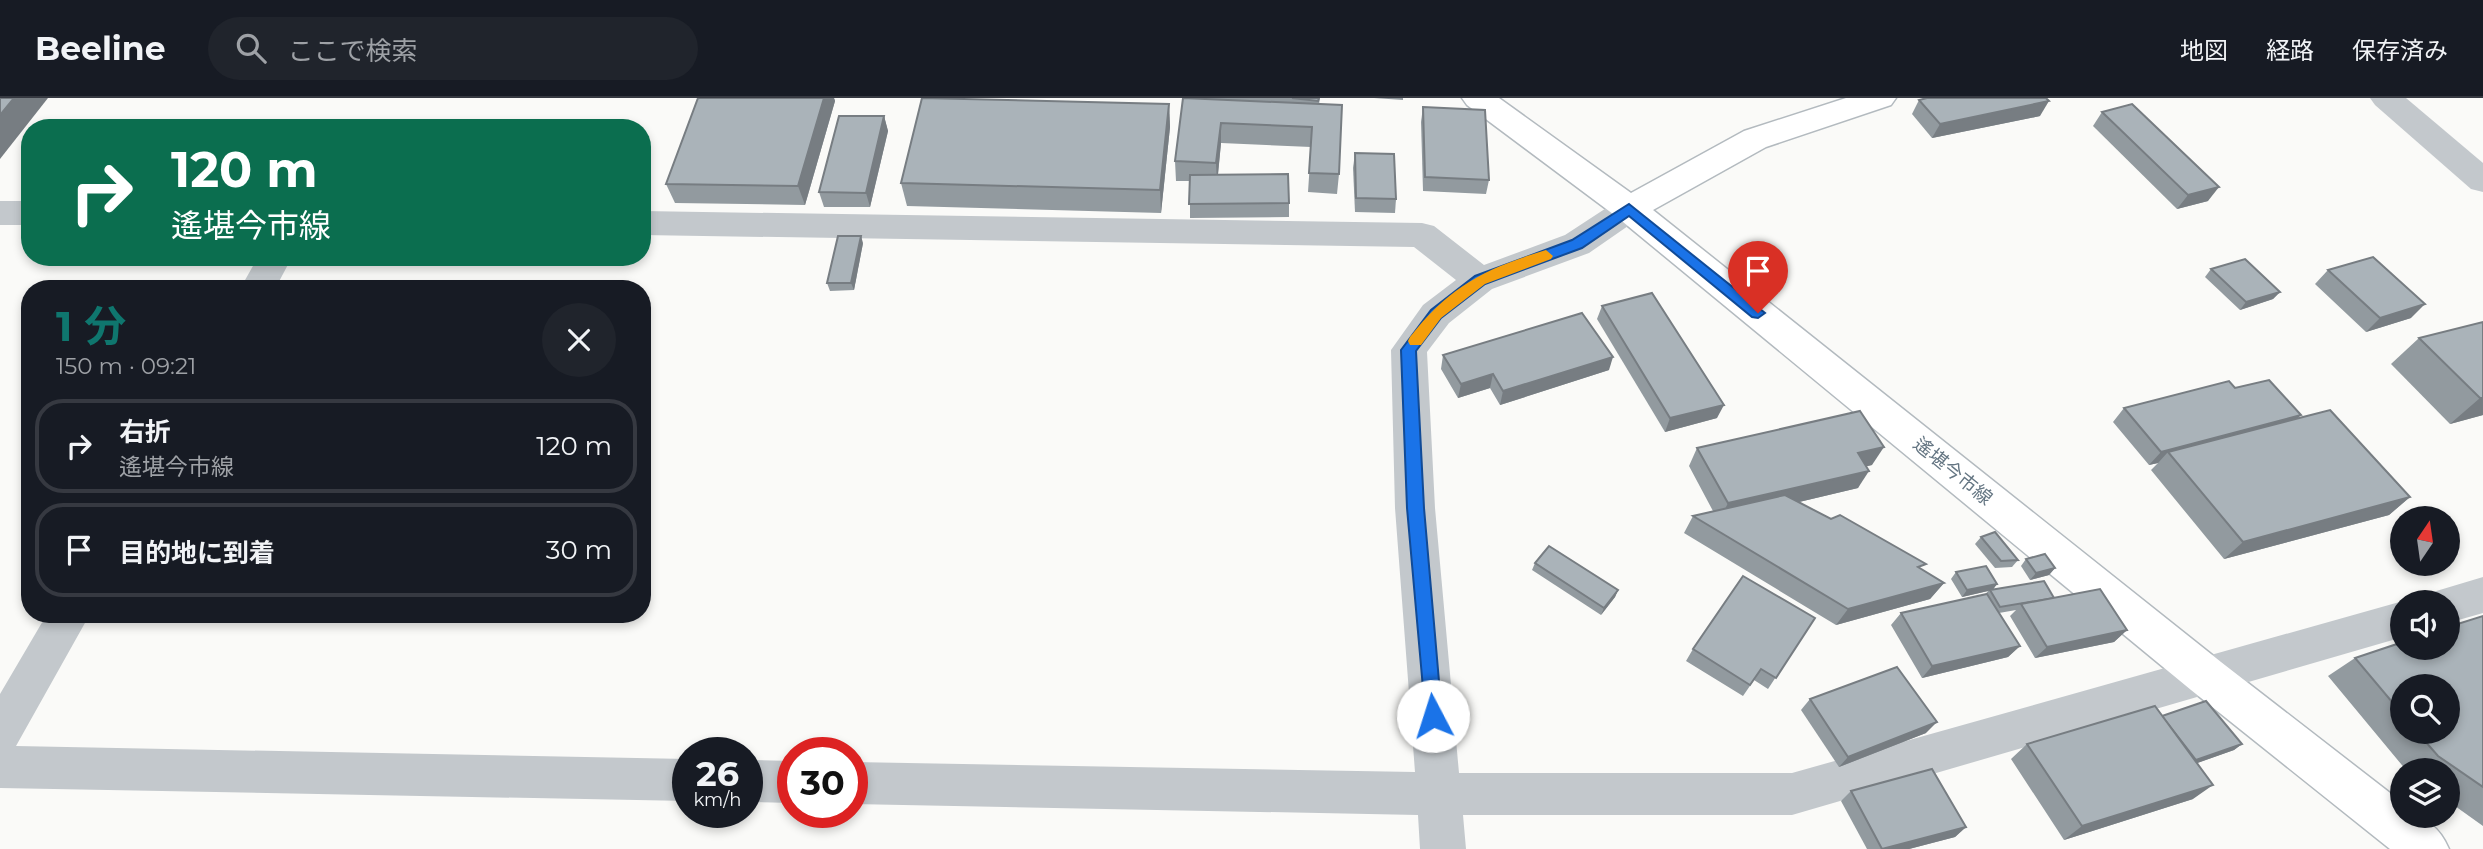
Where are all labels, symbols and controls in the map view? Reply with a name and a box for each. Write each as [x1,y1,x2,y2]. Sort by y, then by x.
search box [208,17,698,80]
text: Beeline [35,28,166,68]
icon: search [232,29,270,67]
text: ここで検索 [288,35,418,67]
text: 地図 [2180,36,2228,65]
text: 経路 [2266,36,2314,65]
text: 保存済み [2352,36,2448,65]
text: 120 m [171,140,318,199]
icon: right [56,147,147,238]
text: 遙堪今市線 [171,206,331,245]
pin [1728,241,1788,313]
icon: arrive [1739,252,1777,290]
text: 1 分 [56,300,126,352]
button: close [542,303,616,377]
text: 150 m · 09:21 [56,352,196,380]
text: 右折 [119,416,171,448]
icon: right [60,427,98,465]
text: 120 m [536,430,612,462]
street label: 遙堪今市線 [1909,432,1997,510]
text: 遙堪今市線 [119,453,234,481]
north arrow [2390,506,2460,576]
map controls [2390,506,2460,828]
icon: arrive [60,531,98,569]
text: 30 m [546,534,612,566]
text: 目的地に到着 [119,537,275,569]
button: sound [2390,590,2460,660]
button: search [2390,674,2460,744]
position arrow [1396,679,1470,753]
speed limit sign: 30 [777,737,868,828]
text: 26 [696,752,739,795]
button: layers [2390,758,2460,828]
text: km/h [693,789,742,811]

